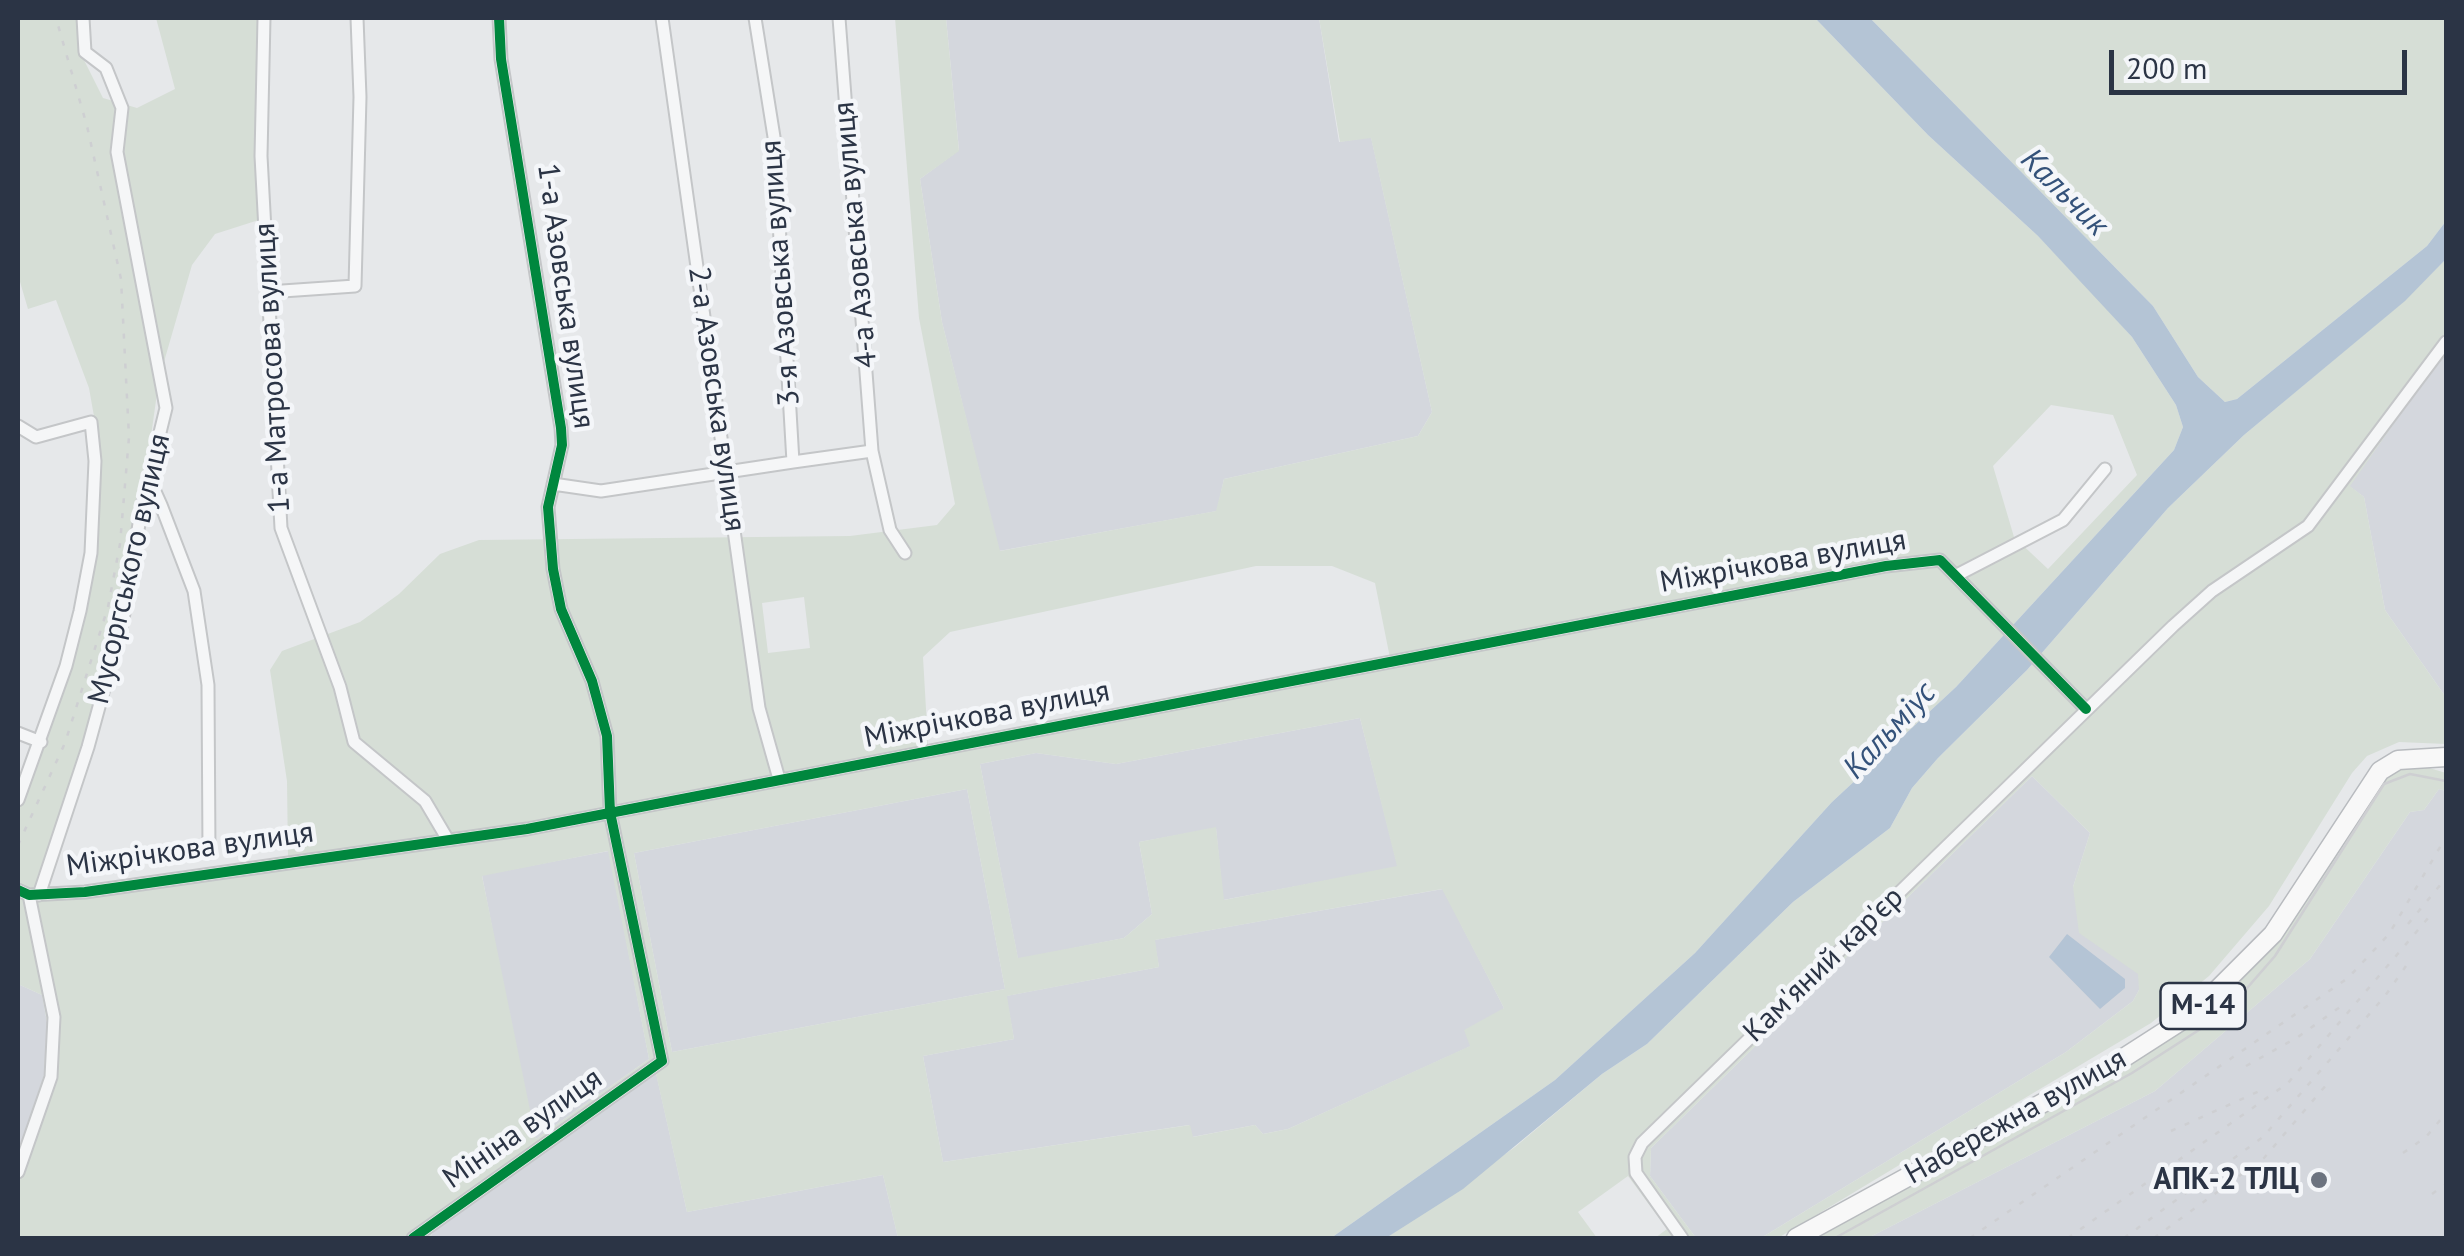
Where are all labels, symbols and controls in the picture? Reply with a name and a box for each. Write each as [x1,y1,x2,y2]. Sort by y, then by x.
scale bar [2114,30,2412,92]
text: 200 m [2126,48,2207,87]
street label: 4-а Азовська вулиця [826,100,886,370]
street label: 3-я Азовська вулиця [754,139,808,407]
water label: Кальчик [2012,141,2116,245]
street label: 1-а Азовська вулиця [529,161,601,431]
street label: 1-а Матросова вулиця [247,222,299,514]
street label: 2-а Азовська вулиця [680,264,752,534]
street label: Мусоргського вулиця [81,430,179,708]
street label: Міжрічкова вулиця [1657,523,1909,601]
street label: Міжрічкова вулиця [861,674,1113,756]
water label: Кальміус [1836,675,1944,787]
street label: Міжрічкова вулиця [64,815,316,885]
street label: Кам'яний кар'єр [1737,880,1911,1050]
road number: М-14 [2160,983,2246,1029]
street label: Набережна вулиця [1899,1041,2133,1193]
street label: Мініна вулиця [437,1061,609,1197]
place label: АПК-2 ТЛЦ [2154,1162,2299,1198]
marker: АПК-2 ТЛЦ [2308,1169,2330,1191]

